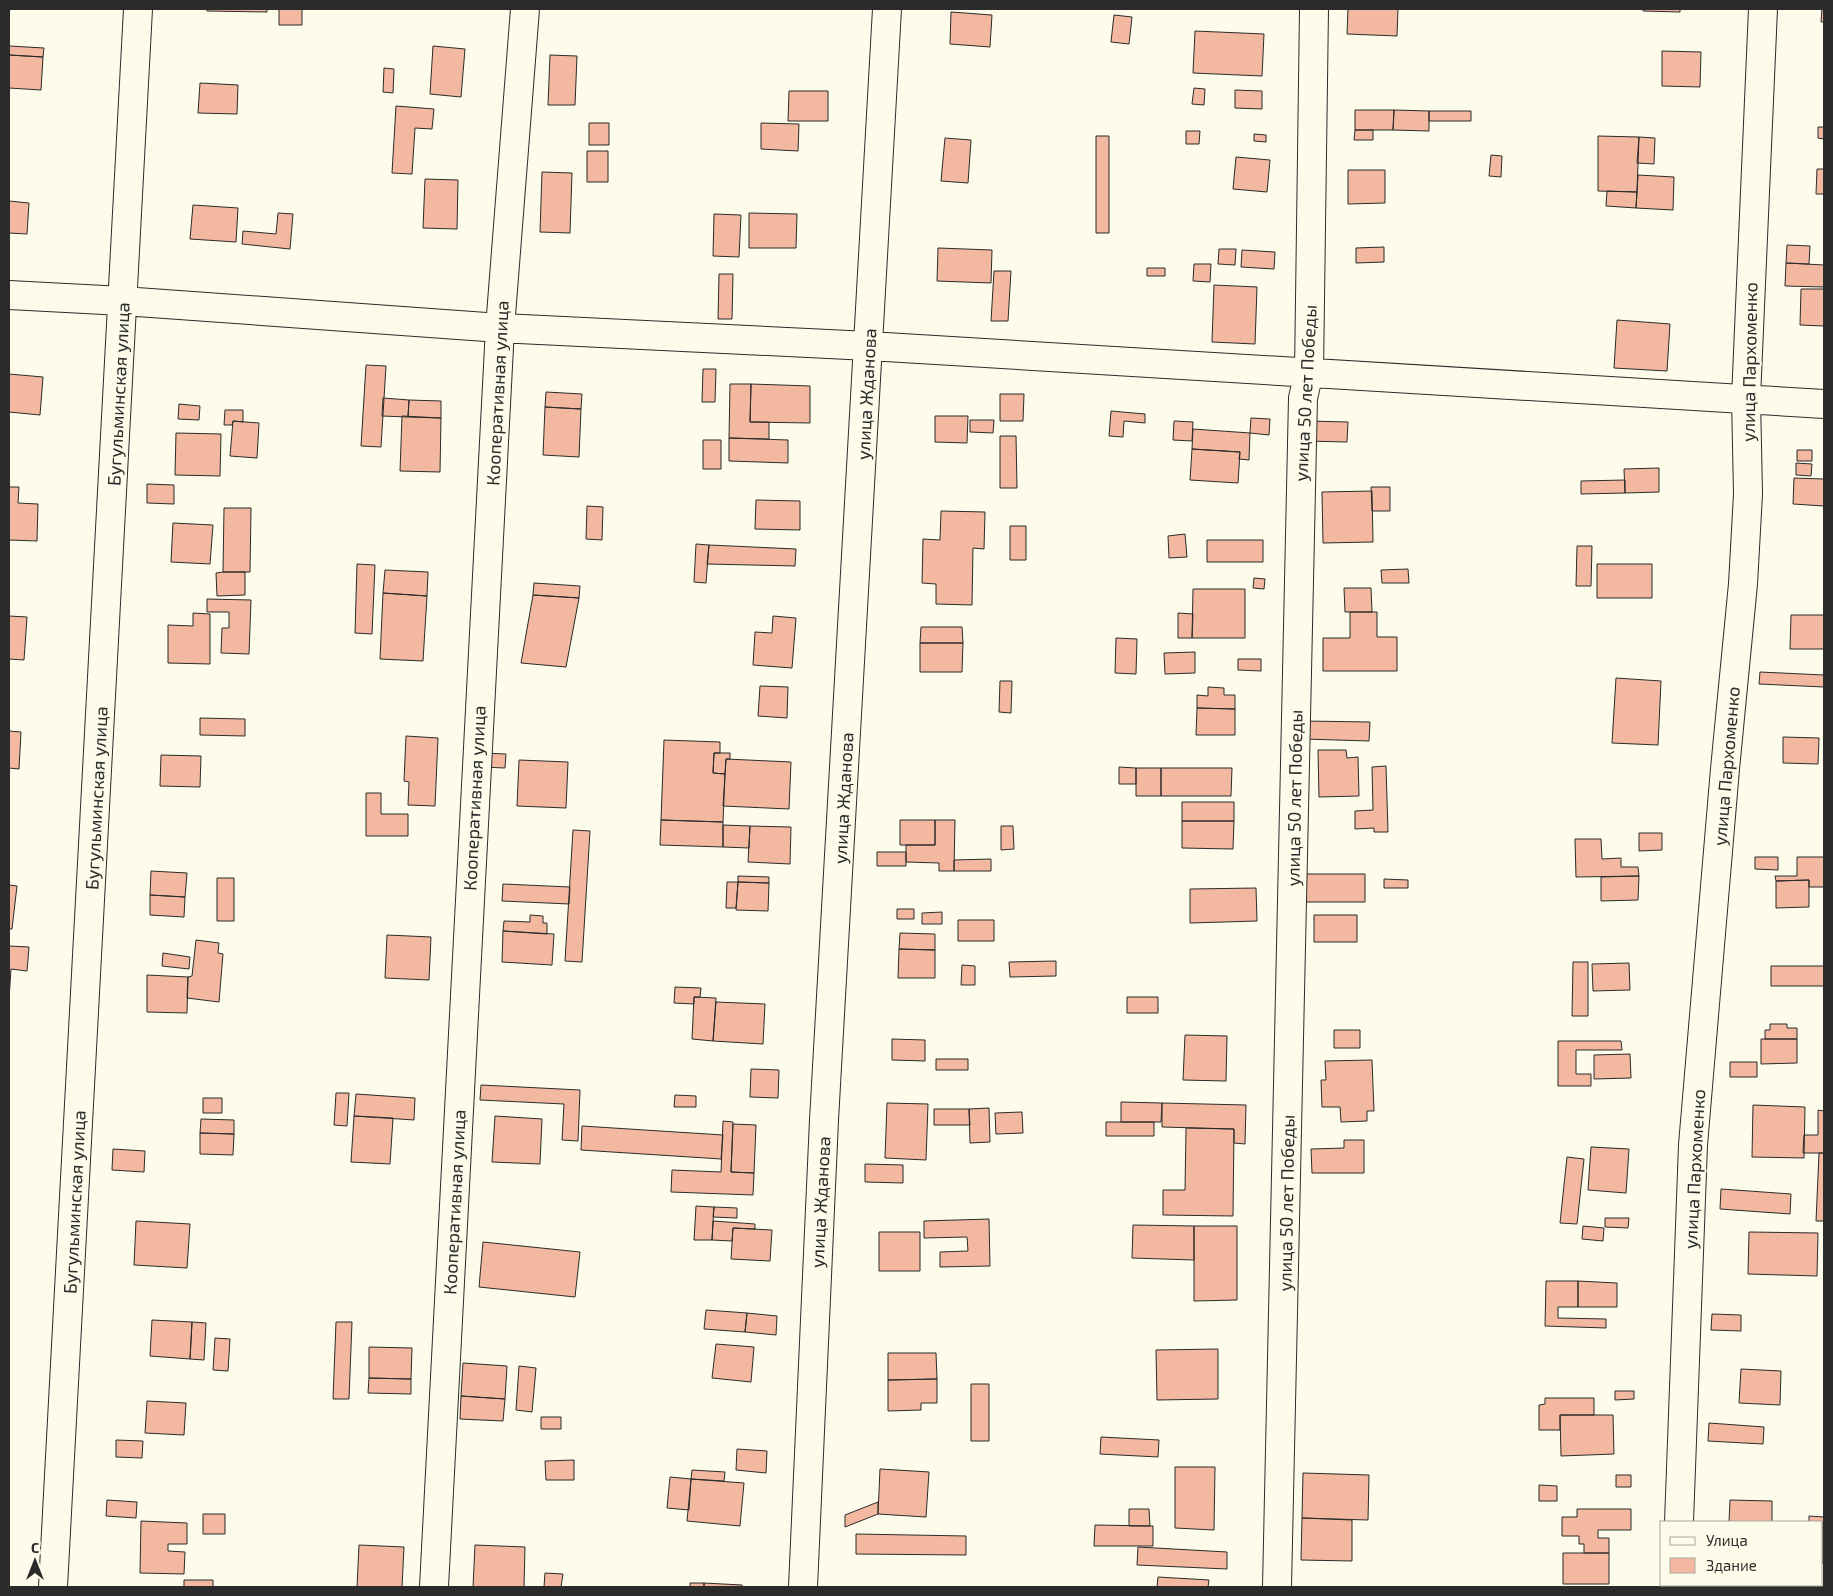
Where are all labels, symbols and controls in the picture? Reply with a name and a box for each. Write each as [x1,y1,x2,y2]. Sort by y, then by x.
street label: улица Пархоменко [1737,282,1761,442]
street label: Кооперативная улица [481,300,513,486]
street label: Бугульминская улица [102,302,134,486]
street label: улица 50 лет Победы [1289,304,1321,482]
street label: улица Жданова [852,328,880,460]
street label: улица Пархоменко [1708,685,1744,847]
street label: Кооперативная улица [458,705,490,891]
street label: Бугульминская улица [80,706,112,890]
street label: улица 50 лет Победы [1281,709,1307,887]
street label: улица Жданова [829,732,857,864]
street label: улица Пархоменко [1679,1089,1709,1249]
street label: Кооперативная улица [438,1109,470,1295]
street label: Бугульминская улица [58,1110,90,1294]
street label: улица 50 лет Победы [1273,1114,1299,1292]
street label: улица Жданова [806,1136,834,1268]
legend [1660,1521,1823,1586]
text: Улица [1706,1531,1748,1549]
north arrow [10,1536,60,1586]
text: С [31,1539,39,1556]
text: Здание [1706,1556,1757,1574]

